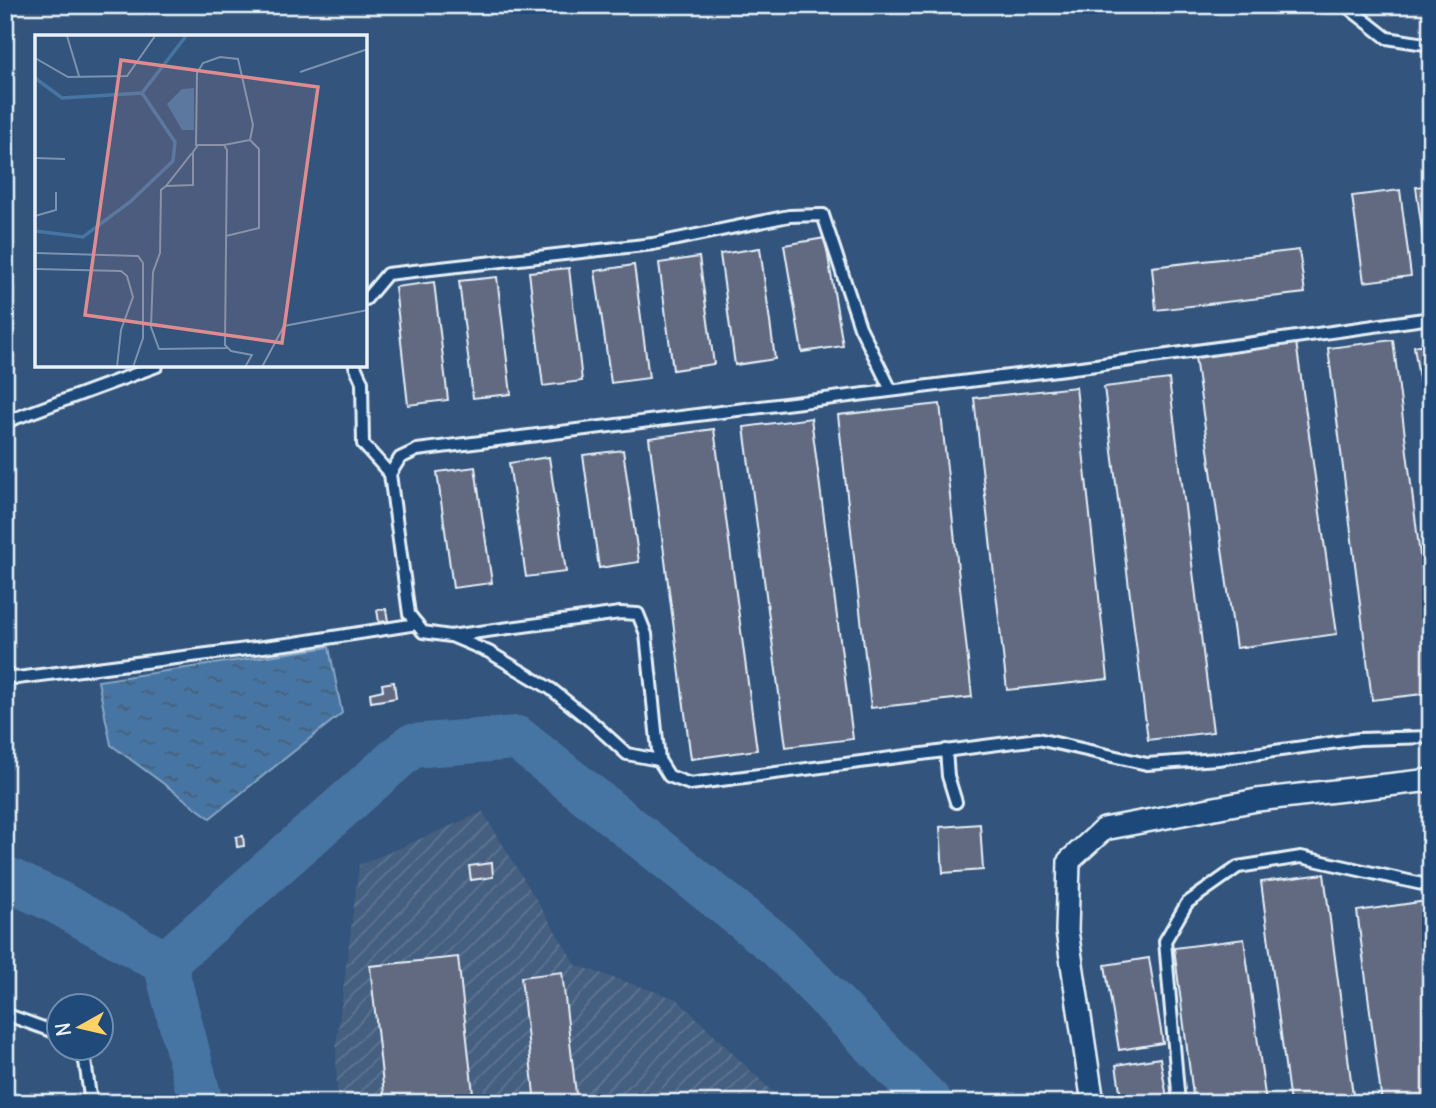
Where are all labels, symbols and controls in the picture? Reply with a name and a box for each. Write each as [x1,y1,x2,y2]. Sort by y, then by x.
inset map [35,35,368,368]
north arrow [46,992,116,1062]
text: N [50,1021,76,1038]

